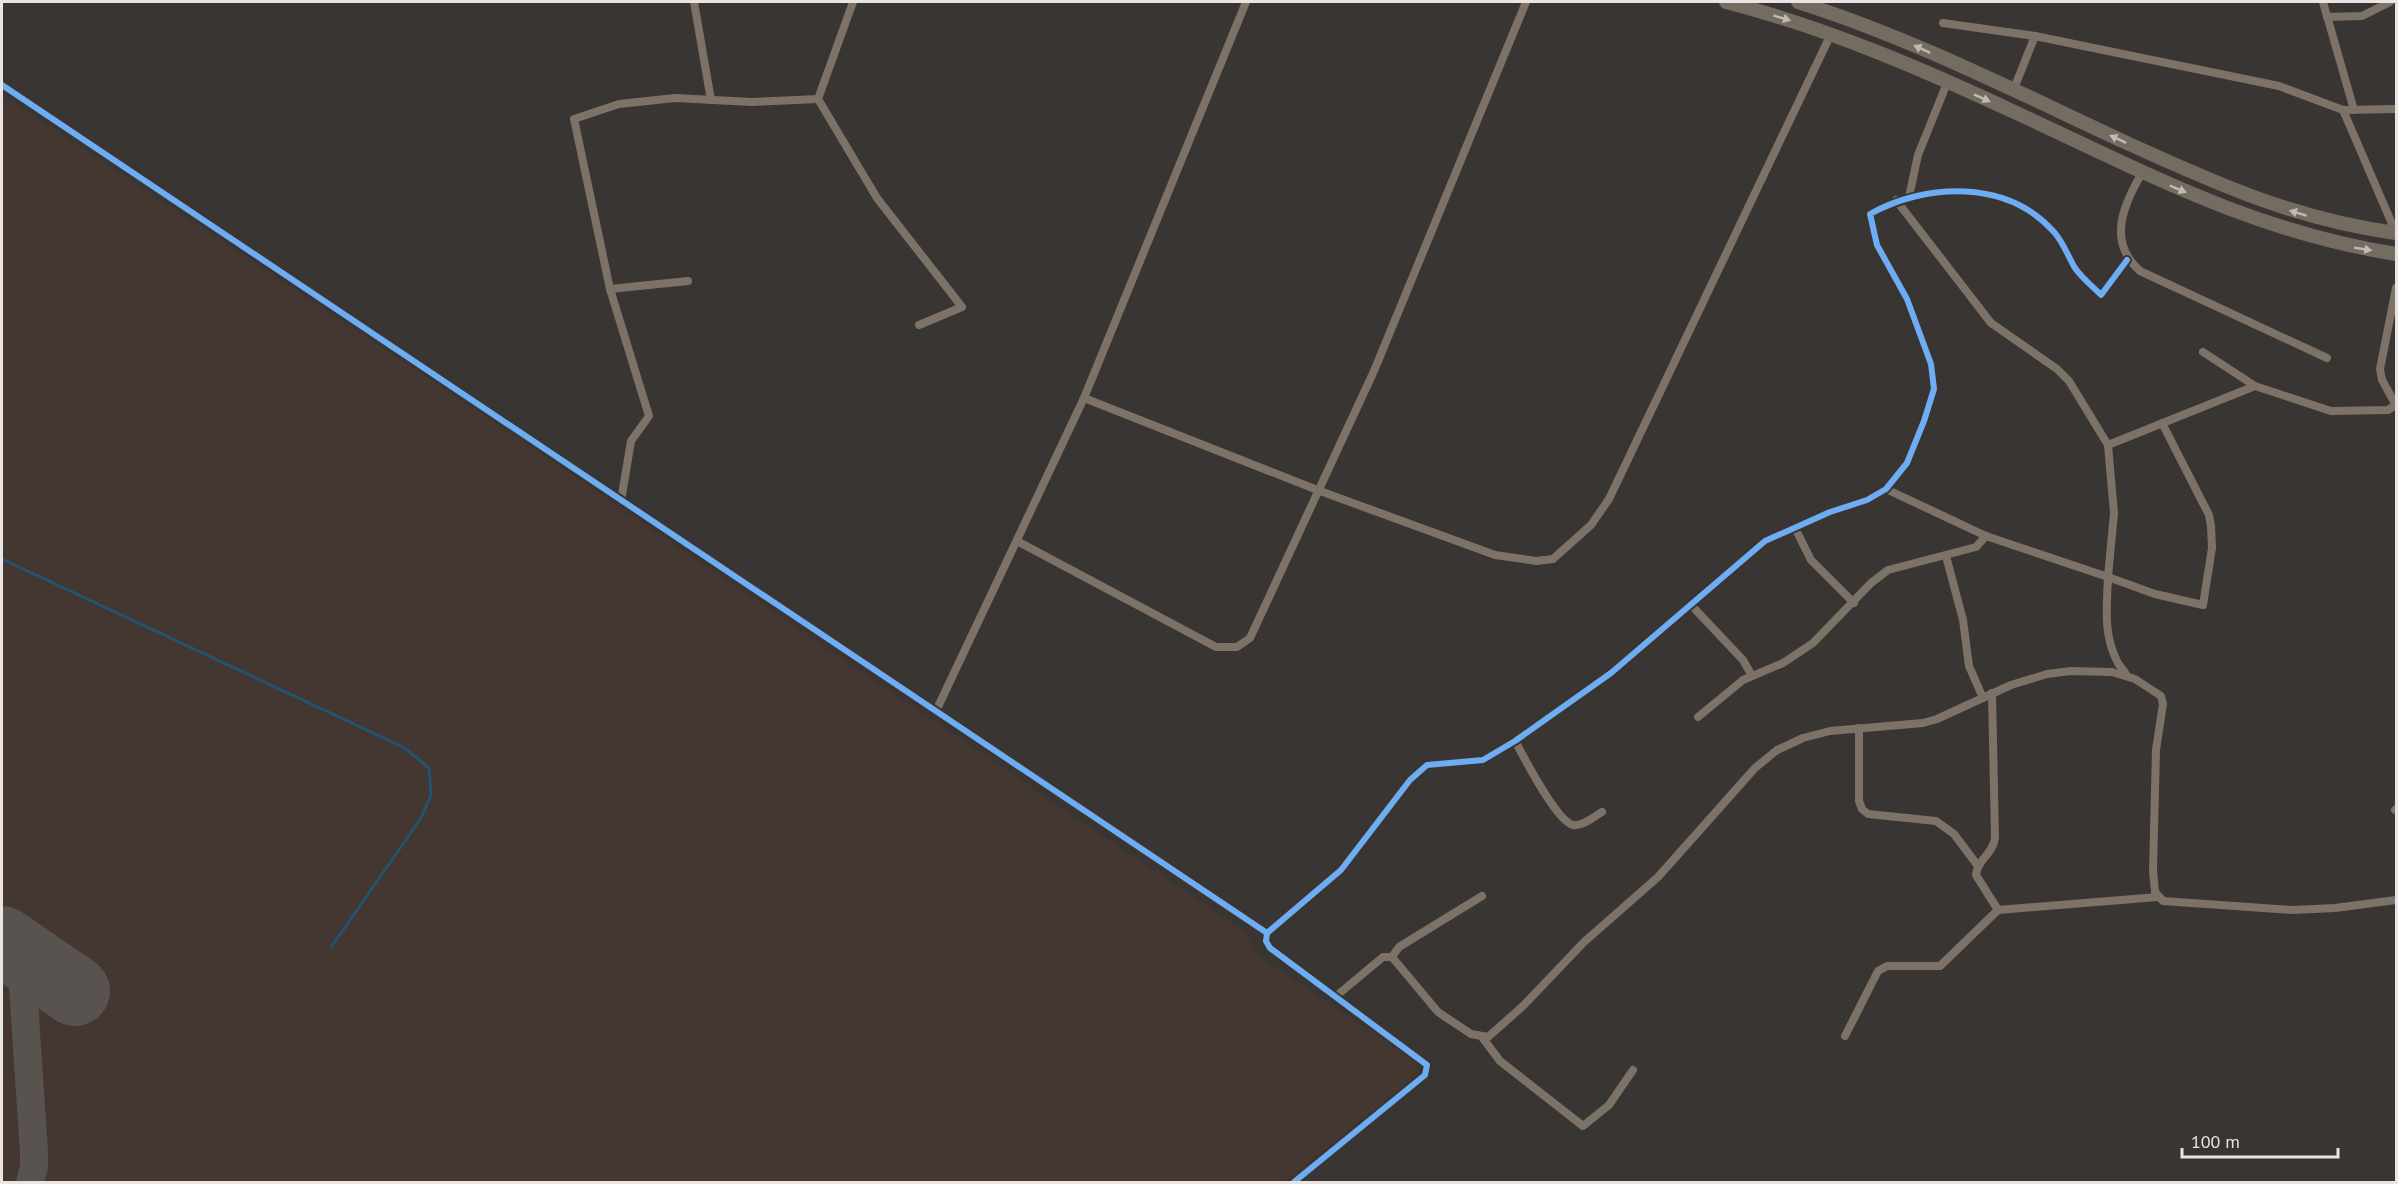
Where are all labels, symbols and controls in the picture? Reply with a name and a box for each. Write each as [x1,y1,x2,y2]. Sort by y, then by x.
one-way arrow [1773,14,1791,23]
one-way arrow [1912,44,1930,54]
one-way arrow [1974,93,1992,103]
one-way arrow [2110,134,2127,143]
one-way arrow [2170,184,2188,194]
one-way arrow [2289,208,2307,217]
one-way arrow [2354,244,2373,253]
scale bar [2182,1121,2338,1159]
text: 100 m [2191,1130,2240,1153]

